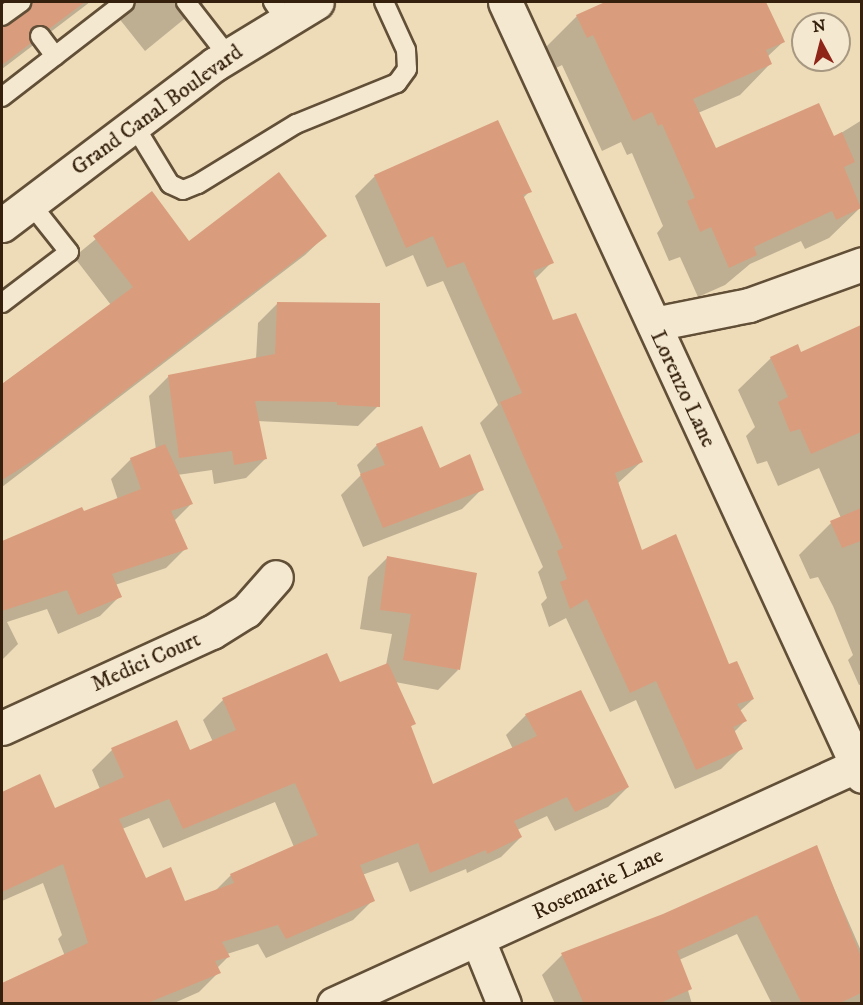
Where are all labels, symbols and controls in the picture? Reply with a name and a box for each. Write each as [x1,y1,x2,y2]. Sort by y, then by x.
north arrow [791,12,851,72]
text: N [811,15,827,37]
street label: Grand Canal Boulevard [66,39,248,181]
street label: Lorenzo Lane [644,326,722,452]
street label: Medici Court [87,626,205,698]
street label: Rosemarie Lane [529,842,667,926]

